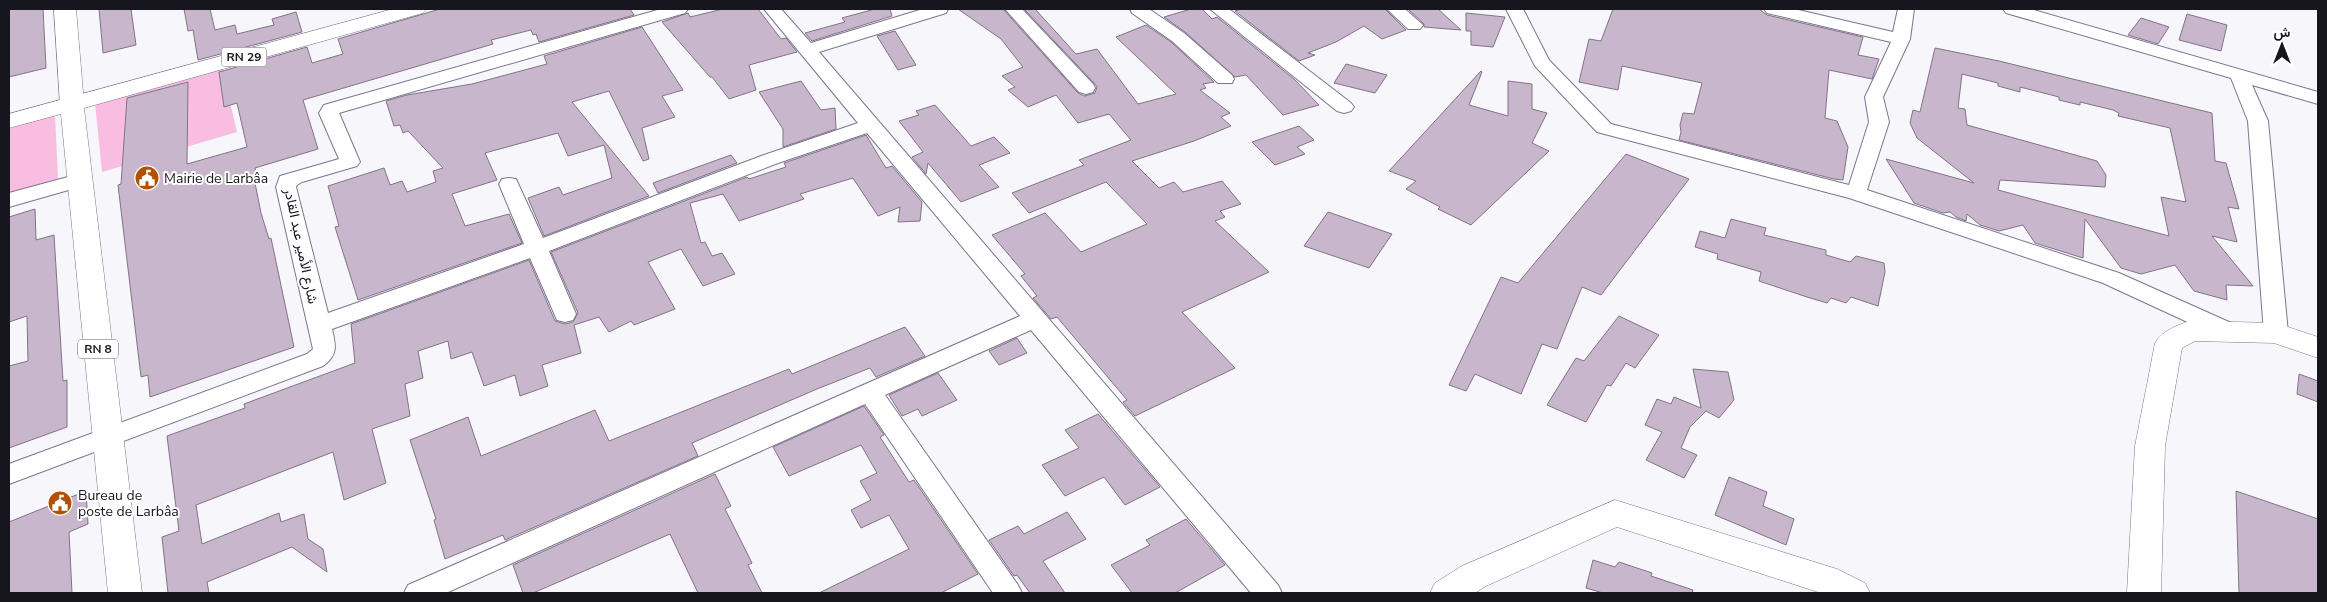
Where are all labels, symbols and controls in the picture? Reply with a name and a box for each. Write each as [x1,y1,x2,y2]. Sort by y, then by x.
north arrow [2257,20,2307,70]
text: ش [2274,23,2291,42]
road number: RN 29 [222,48,266,66]
public building icon: Mairie de Larbâa [134,165,160,191]
place label: Mairie de Larbâa [164,169,268,188]
street label: شارع الأمير عبد القادر [278,186,323,306]
road number: RN 8 [78,339,118,358]
place label: Bureau de poste de Larbâa [78,486,179,521]
public building icon: Bureau de poste de Larbâa [47,490,73,516]

